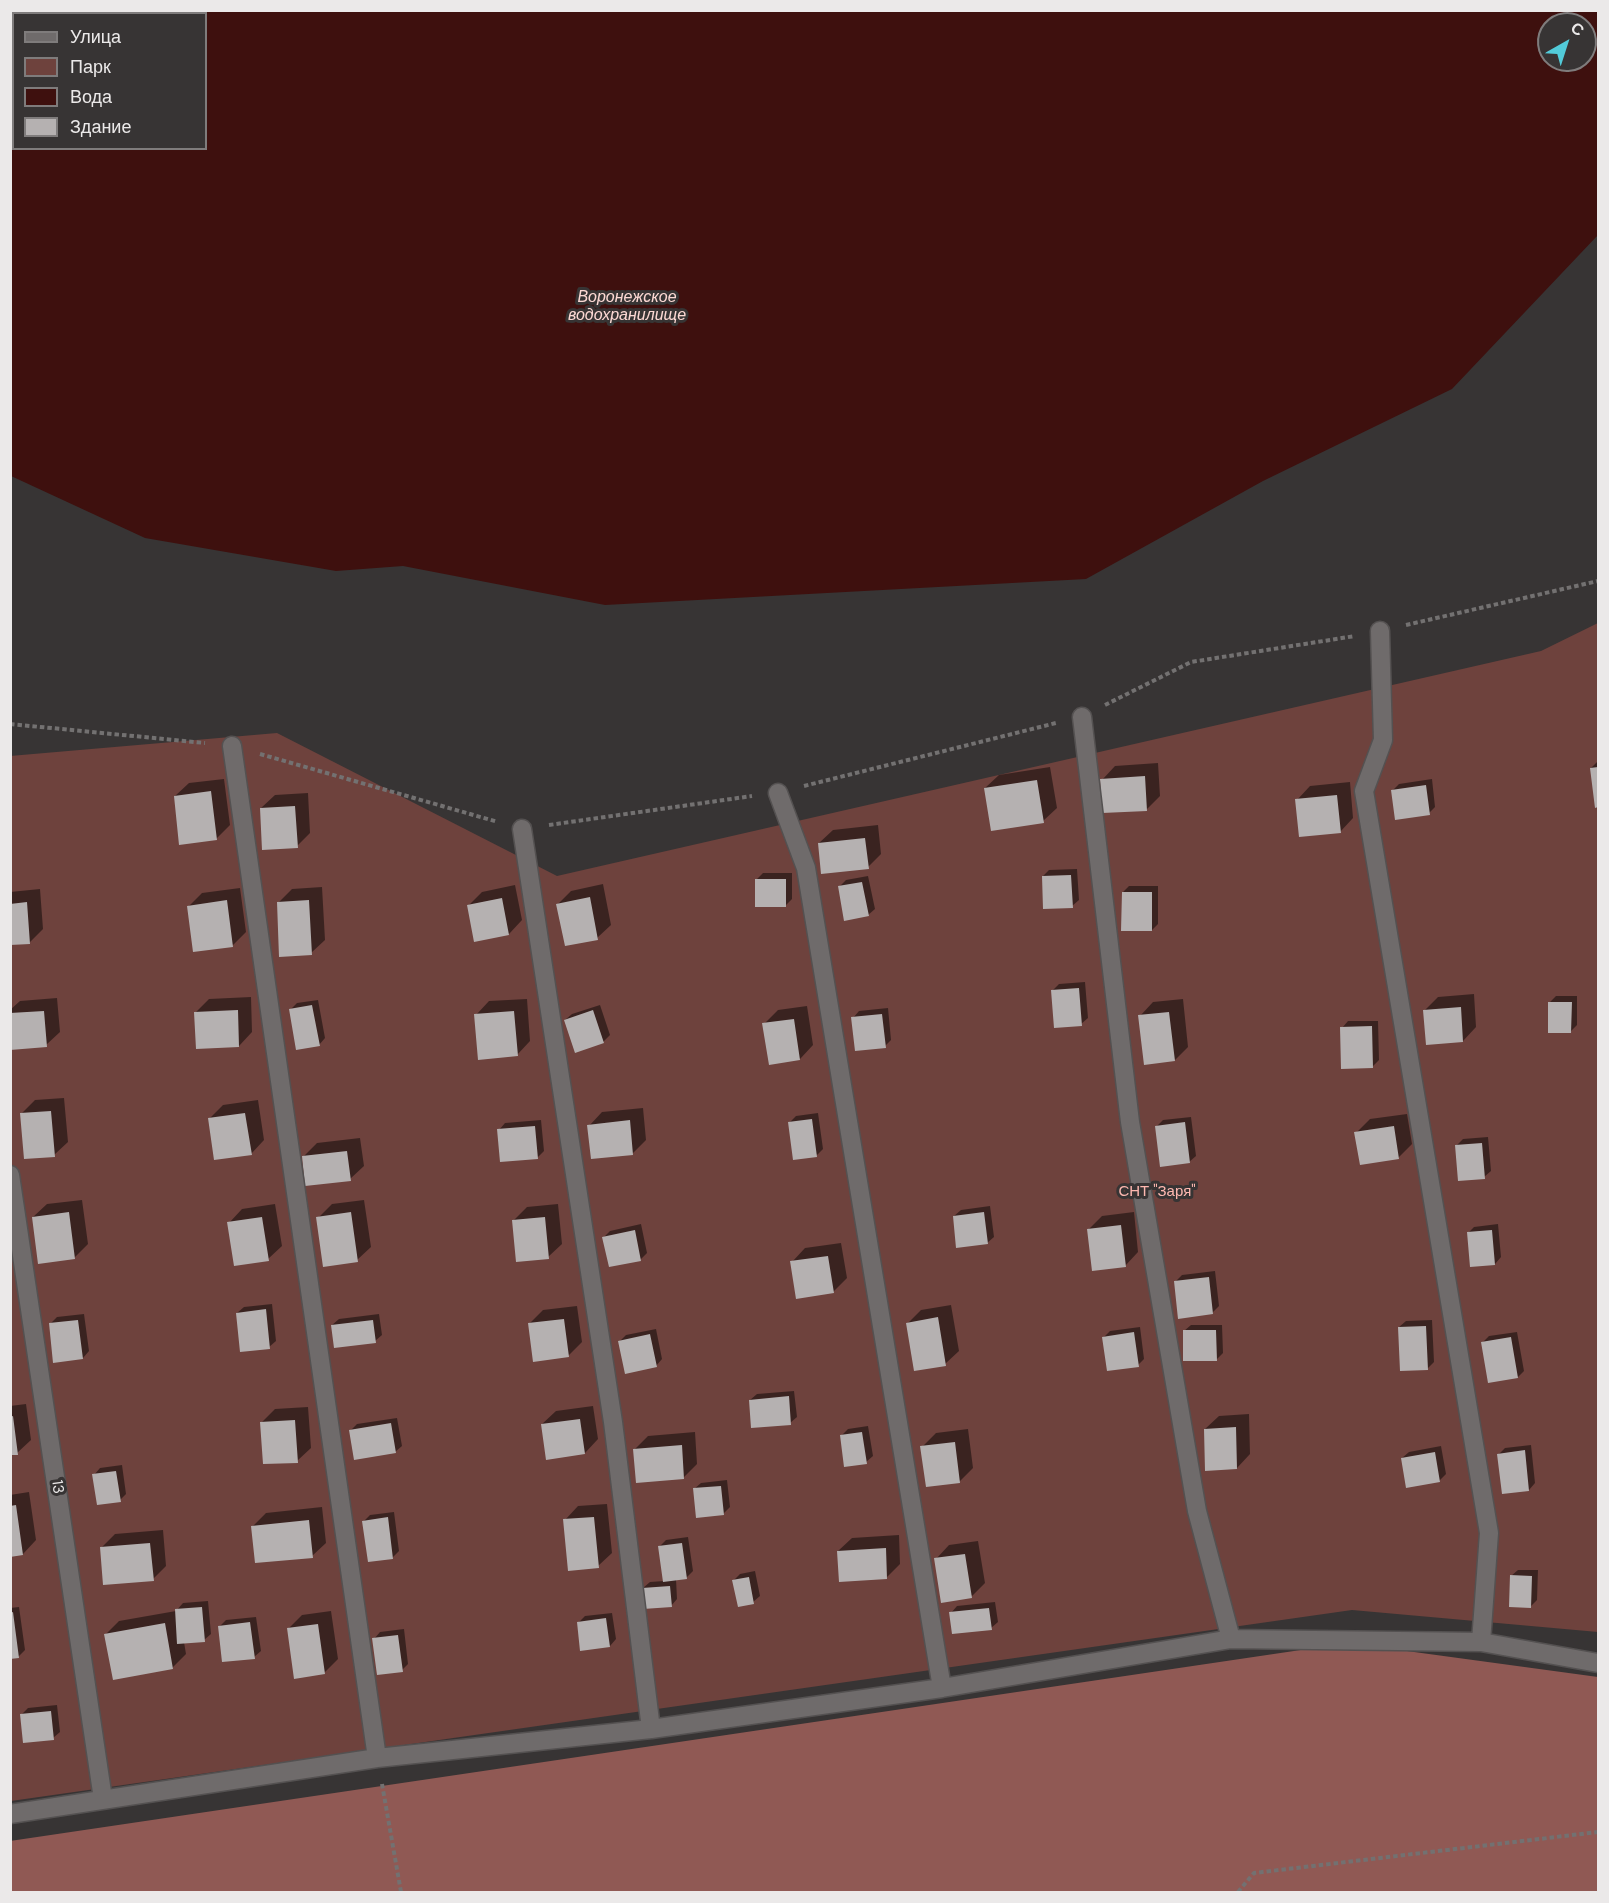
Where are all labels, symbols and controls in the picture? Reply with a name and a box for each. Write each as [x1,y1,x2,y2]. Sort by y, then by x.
legend [12,12,207,150]
north arrow [1537,12,1597,72]
text: С [1566,17,1588,41]
text: Улица [70,25,121,49]
text: Парк [70,55,111,79]
text: Вода [70,85,112,109]
text: Здание [70,115,131,139]
water label: Воронежское водохранилище [568,288,686,326]
park label: СНТ "Заря" [1118,1183,1196,1201]
street label: 13 [47,1479,67,1495]

